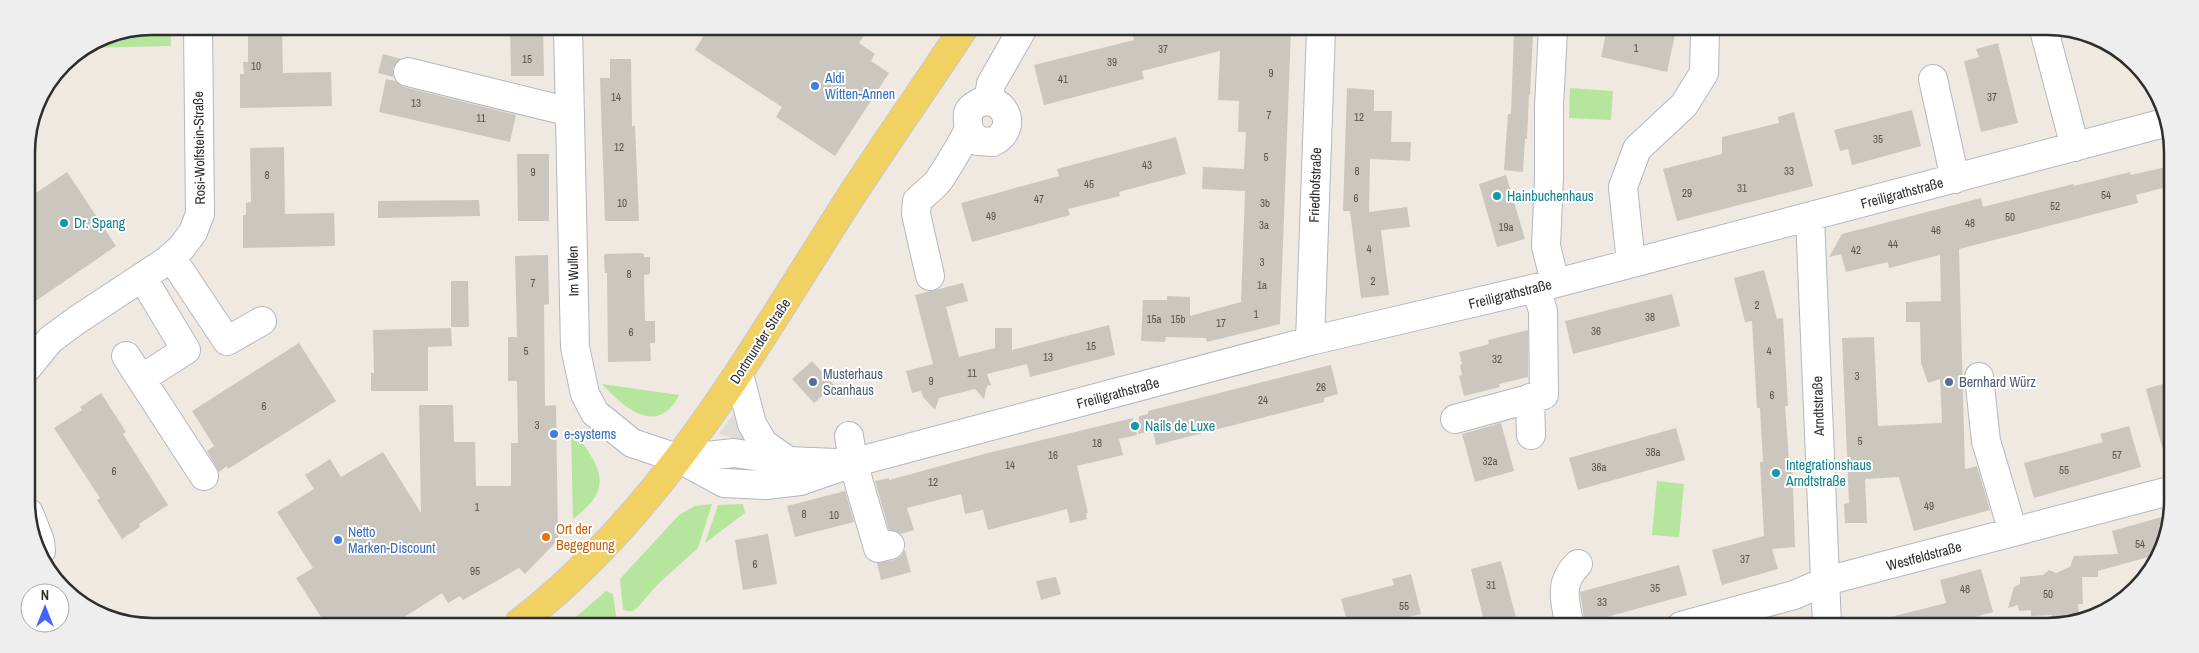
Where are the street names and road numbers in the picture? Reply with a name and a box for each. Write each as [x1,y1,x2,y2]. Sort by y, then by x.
street label: Rosi-Wolfstein-Straße [189,91,209,205]
street label: Friedhofstraße [1305,147,1325,223]
street label: Freiligrathstraße [1859,173,1945,213]
street label: Im Wullen [564,245,582,297]
street label: Freiligrathstraße [1467,275,1553,313]
street label: Dortmunder Straße [726,295,794,387]
street label: Freiligrathstraße [1075,373,1161,413]
street label: Arndtstraße [1808,376,1828,437]
street label: Westfeldstraße [1884,537,1964,575]

